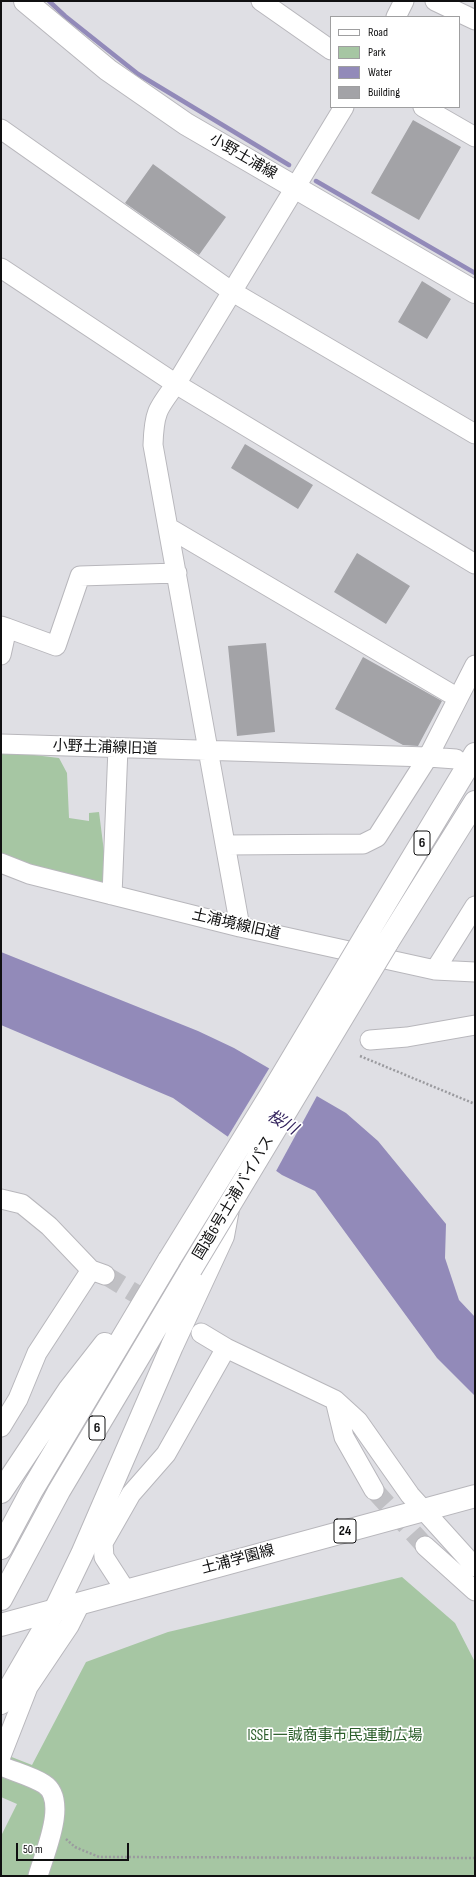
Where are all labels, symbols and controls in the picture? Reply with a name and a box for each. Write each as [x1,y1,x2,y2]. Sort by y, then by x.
legend [330,16,460,108]
text: Road [368,25,388,40]
text: Park [368,45,386,60]
text: Water [368,65,392,80]
text: Building [368,85,400,100]
street label: 小野土浦線 [206,130,280,184]
street label: 小野土浦線旧道 [52,737,158,759]
road number: 6 [414,831,430,855]
street label: 土浦境線旧道 [190,906,282,944]
water label: 桜川 [263,1107,301,1139]
street label: 国道6号土浦バイパス [190,1133,278,1263]
road number: 6 [89,1416,105,1440]
road number: 24 [334,1519,356,1543]
street label: 土浦学園線 [199,1542,277,1578]
park label: ISSEI一誠商事市民運動広場 [248,1727,422,1745]
scale bar [18,1835,131,1861]
text: 50 m [23,1842,43,1857]

